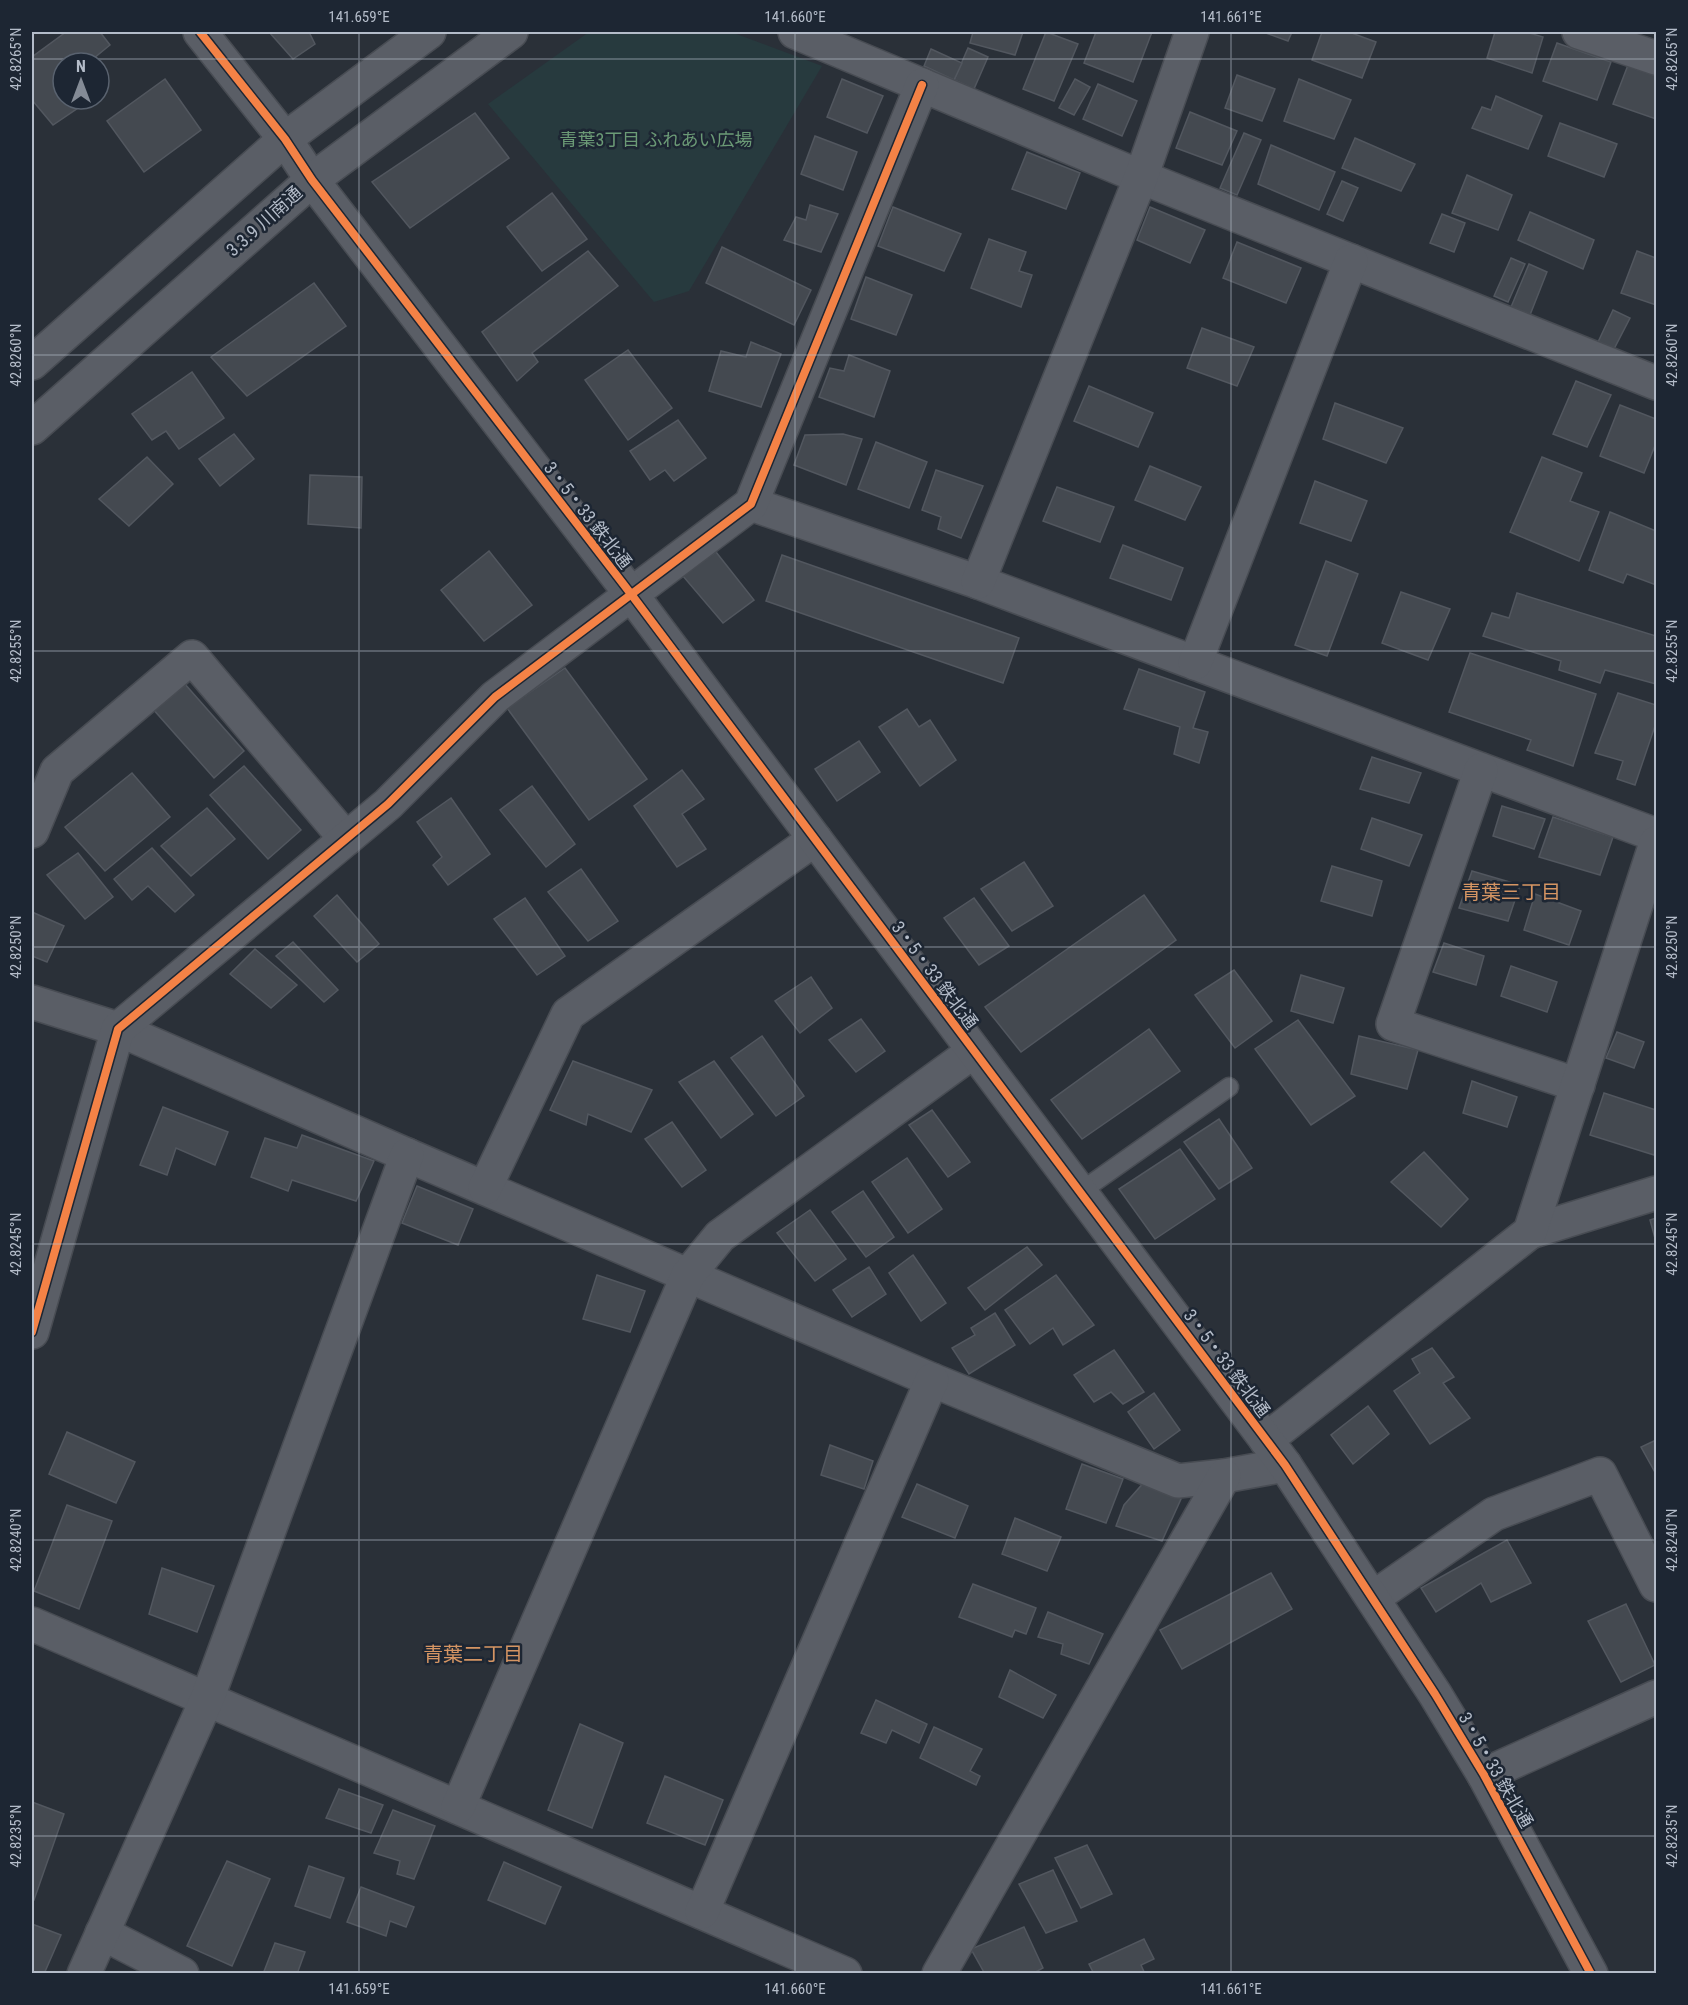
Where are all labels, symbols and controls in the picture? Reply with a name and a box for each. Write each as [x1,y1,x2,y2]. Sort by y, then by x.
text: 141.659°E [328,8,390,26]
text: 141.660°E [764,8,826,26]
text: 141.661°E [1200,8,1262,26]
text: 42.8265°N [7,27,25,91]
text: 42.8265°N [1663,27,1681,91]
north arrow [51,51,111,111]
text: N [76,57,86,76]
park label: 青葉3丁目 ふれあい広場 [559,129,753,150]
street label: 3.3.9 川南通 [222,182,306,260]
text: 42.8260°N [7,323,25,387]
text: 42.8260°N [1663,323,1681,387]
street label: 3・5・33 鉄北通 [540,457,636,573]
text: 42.8255°N [7,619,25,683]
text: 42.8255°N [1663,619,1681,683]
district label: 青葉三丁目 [1461,880,1561,904]
text: 42.8250°N [7,915,25,979]
text: 42.8250°N [1663,915,1681,979]
street label: 3・5・33 鉄北通 [888,917,982,1033]
text: 42.8245°N [7,1212,25,1276]
text: 42.8245°N [1663,1212,1681,1276]
street label: 3・5・33 鉄北通 [1180,1305,1274,1421]
text: 42.8240°N [7,1508,25,1572]
text: 42.8240°N [1663,1508,1681,1572]
district label: 青葉二丁目 [423,1642,523,1666]
street label: 3・5・33 鉄北通 [1454,1709,1538,1831]
text: 42.8235°N [7,1804,25,1868]
text: 42.8235°N [1663,1804,1681,1868]
text: 141.659°E [328,1980,390,1998]
text: 141.660°E [764,1980,826,1998]
text: 141.661°E [1200,1980,1262,1998]

